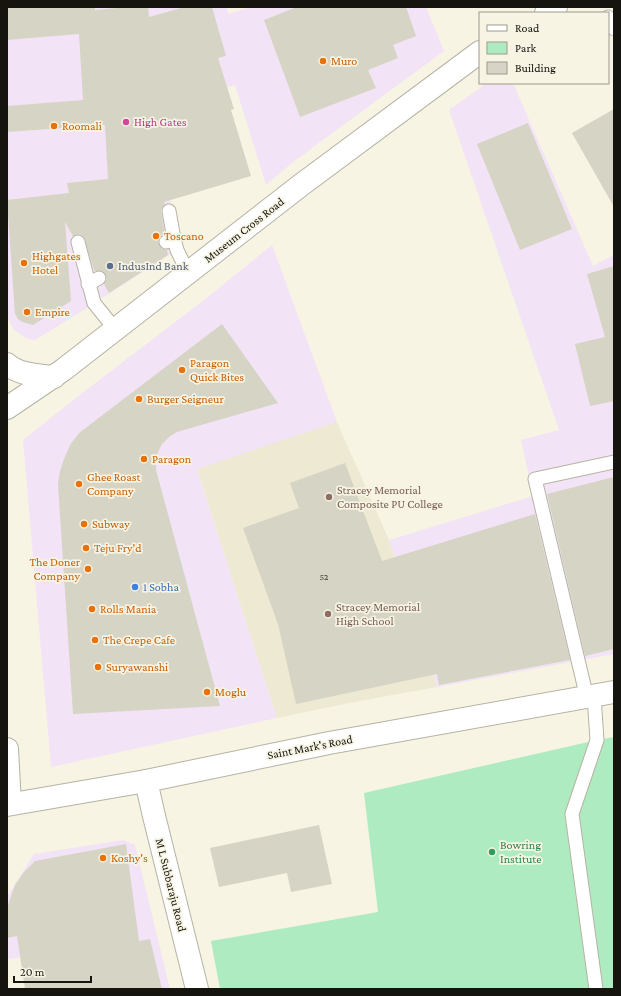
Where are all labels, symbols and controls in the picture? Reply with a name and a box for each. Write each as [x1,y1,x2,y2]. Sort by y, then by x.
legend [479,12,609,84]
text: Road [515,21,540,35]
text: Park [515,41,537,55]
place label: Muro [331,54,357,68]
marker: Muro [318,56,328,66]
text: Building [515,61,556,75]
place label: High Gates [134,115,187,129]
marker: High Gates [121,117,131,127]
place label: Roomali [62,119,102,133]
marker: Roomali [49,121,59,131]
street label: Museum Cross Road [201,194,287,266]
place label: Toscano [164,229,204,243]
marker: Toscano [151,231,161,241]
place label: Highgates Hotel [32,249,81,277]
marker: Highgates Hotel [19,258,29,268]
place label: IndusInd Bank [118,259,189,273]
marker: IndusInd Bank [105,261,115,271]
place label: Empire [35,305,70,319]
marker: Empire [22,307,32,317]
place label: Paragon Quick Bites [190,356,244,384]
marker: Paragon Quick Bites [177,365,187,375]
place label: Burger Seigneur [147,392,224,406]
marker: Burger Seigneur [134,394,144,404]
place label: Paragon [152,452,192,466]
marker: Paragon [139,454,149,464]
place label: Ghee Roast Company [87,470,142,498]
marker: Ghee Roast Company [74,479,84,489]
place label: Stracey Memorial Composite PU College [337,483,443,511]
marker: Stracey Memorial Composite PU College [324,492,334,502]
place label: Subway [92,517,130,531]
marker: Subway [79,519,89,529]
place label: Teju Fry'd [94,541,142,555]
marker: Teju Fry'd [81,543,91,553]
place label: The Doner Company [30,555,81,583]
marker: The Doner Company [83,564,93,574]
house number: 52 [319,571,329,582]
place label: 1 Sobha [143,580,179,594]
marker: 1 Sobha [130,582,140,592]
place label: Stracey Memorial High School [336,600,420,628]
place label: Rolls Mania [100,602,157,616]
marker: Rolls Mania [87,604,97,614]
marker: Stracey Memorial High School [323,609,333,619]
place label: The Crepe Cafe [103,633,175,647]
marker: The Crepe Cafe [90,635,100,645]
place label: Suryawanshi [106,660,168,674]
marker: Suryawanshi [93,662,103,672]
place label: Moglu [215,685,247,699]
marker: Moglu [202,687,212,697]
street label: Saint Mark's Road [266,732,354,762]
street label: M L Subbaraju Road [153,837,190,934]
place label: Bowring Institute [500,838,541,866]
marker: Bowring Institute [487,847,497,857]
place label: Koshy's [111,851,148,865]
marker: Koshy's [98,853,108,863]
scale bar [14,958,91,984]
text: 20 m [20,965,45,979]

